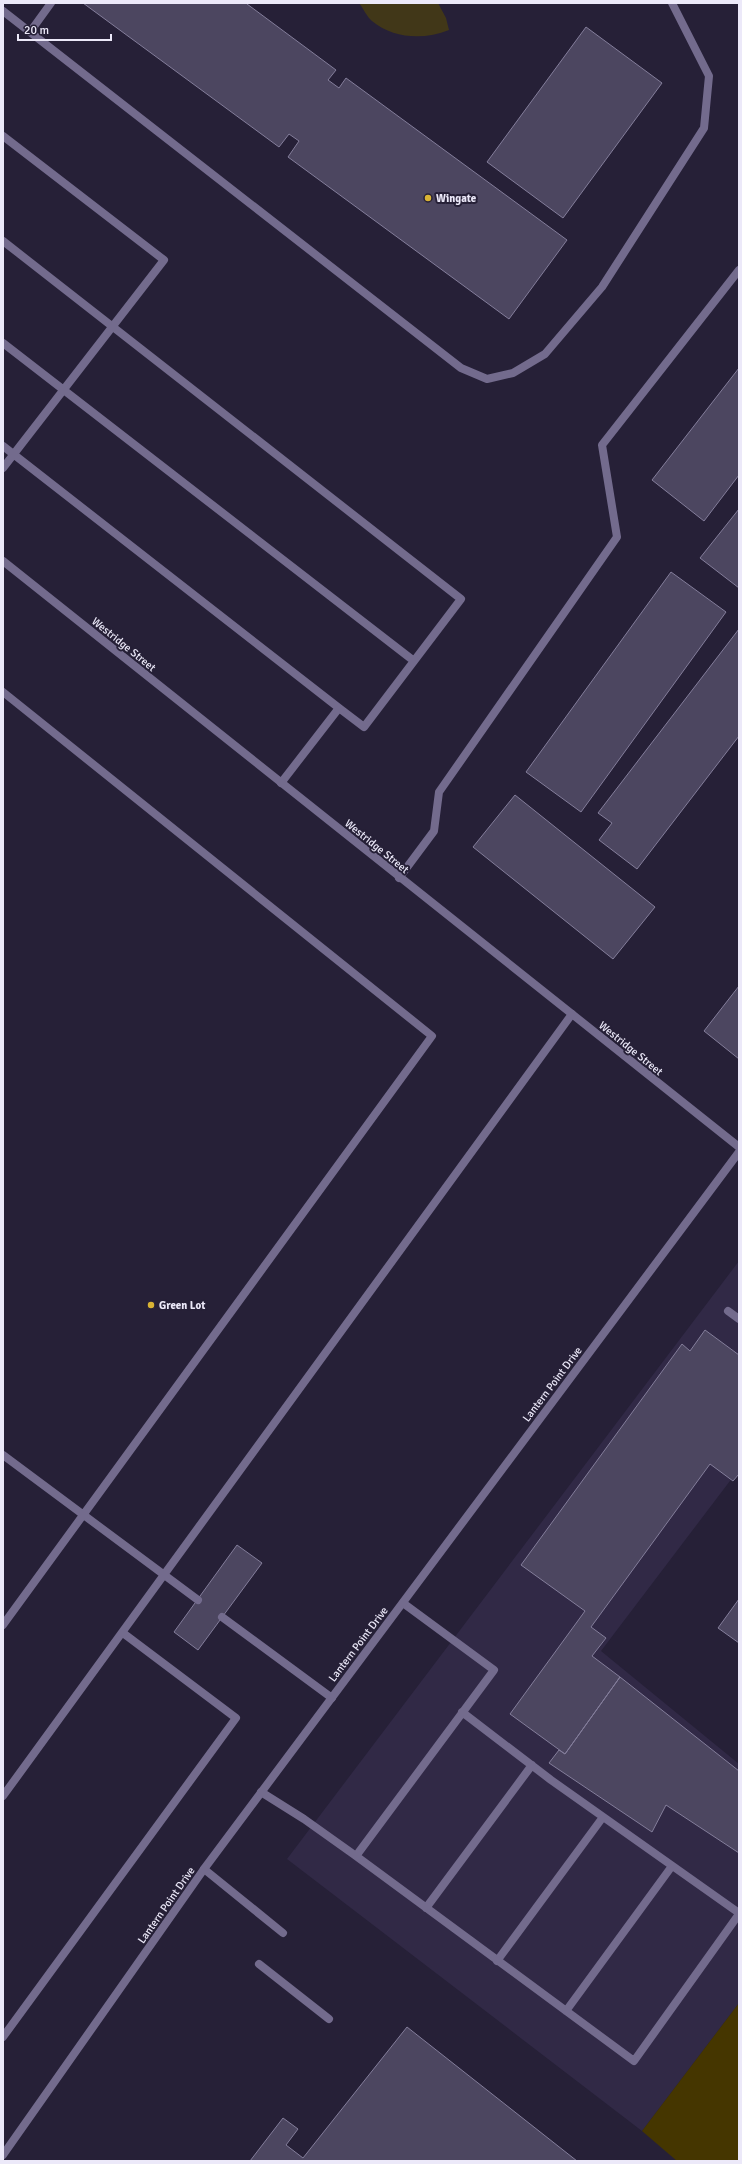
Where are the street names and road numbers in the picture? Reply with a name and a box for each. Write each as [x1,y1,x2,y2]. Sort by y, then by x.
street label: Westridge Street [89,615,158,674]
street label: Westridge Street [342,817,411,876]
street label: Westridge Street [596,1019,665,1078]
street label: Lantern Point Drive [520,1344,585,1424]
street label: Lantern Point Drive [326,1604,391,1684]
street label: Lantern Point Drive [135,1865,198,1946]

